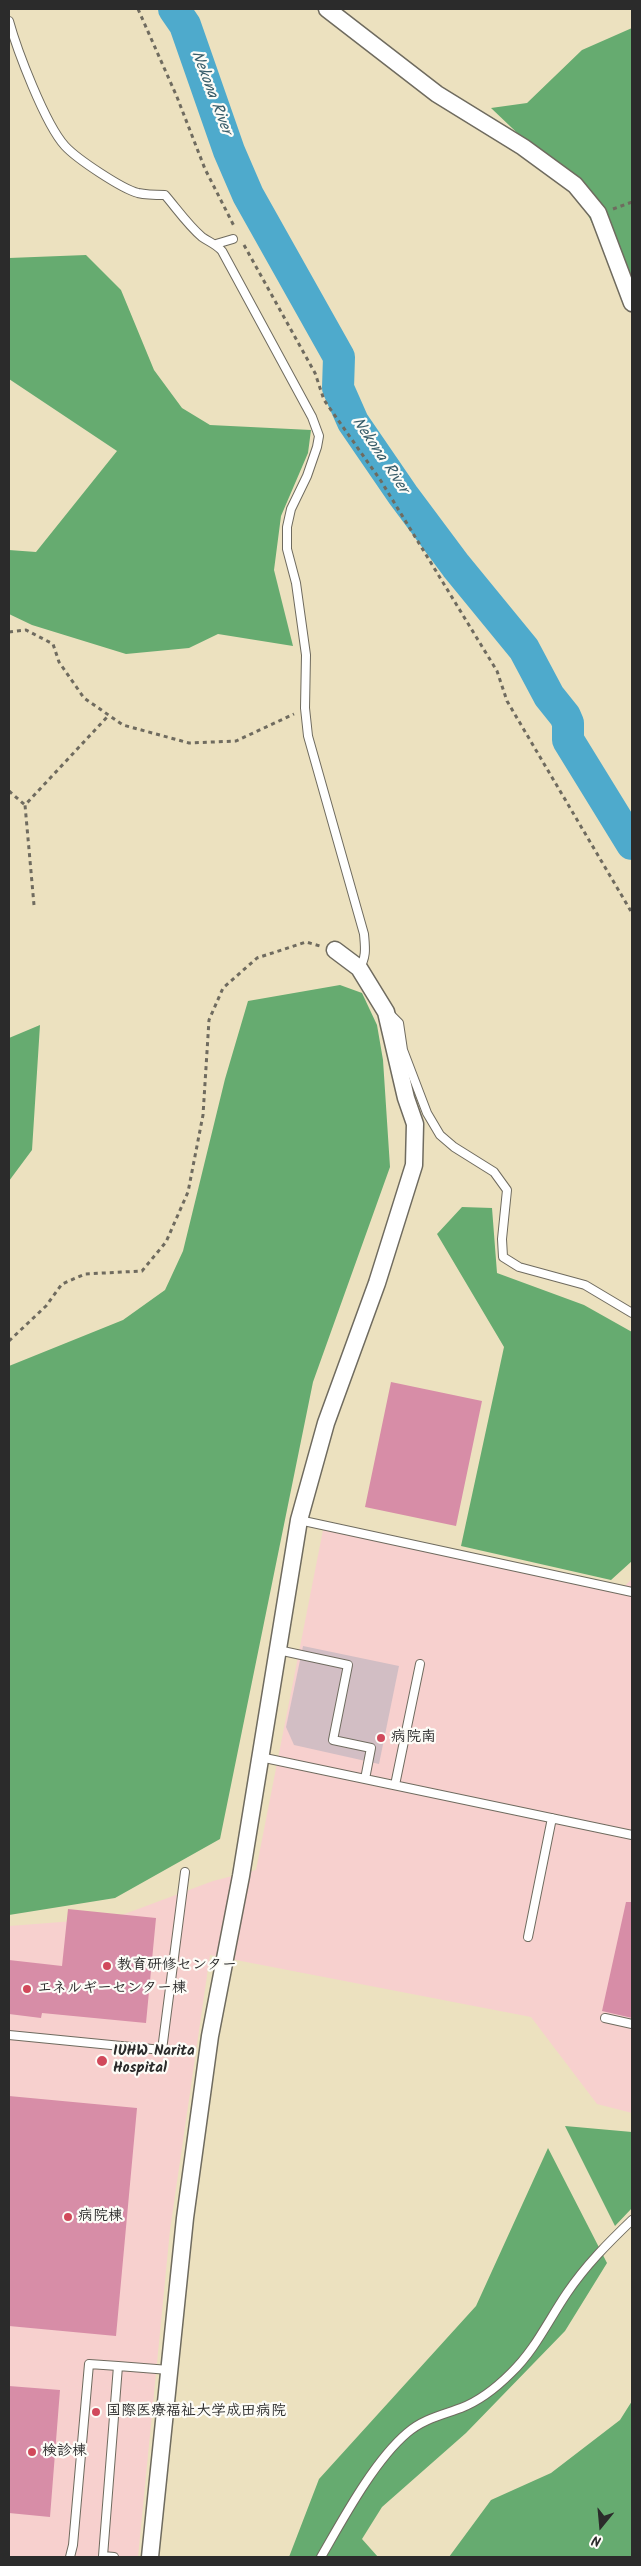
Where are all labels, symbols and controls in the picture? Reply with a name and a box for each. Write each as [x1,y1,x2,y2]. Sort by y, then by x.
water label: Nekona River [185,49,235,137]
water label: Nekona River [347,414,411,498]
place label: 病院南 [391,1729,436,1747]
marker: 病院南 [375,1732,387,1744]
place label: 教育研修センター [117,1957,237,1975]
marker: 教育研修センター [101,1960,113,1972]
place label: エネルギーセンター棟 [37,1980,187,1998]
marker: エネルギーセンター棟 [21,1983,33,1995]
place label: IUHW Narita Hospital [113,2043,195,2078]
marker: IUHW Narita Hospital [95,2054,109,2068]
place label: 病院棟 [78,2208,123,2226]
marker: 病院棟 [62,2211,74,2223]
place label: 国際医療福祉大学成田病院 [106,2403,286,2421]
marker: 国際医療福祉大学成田病院 [90,2406,102,2418]
place label: 検診棟 [42,2443,87,2461]
marker: 検診棟 [26,2446,38,2458]
north arrow [576,2501,626,2551]
text: N [589,2529,604,2552]

